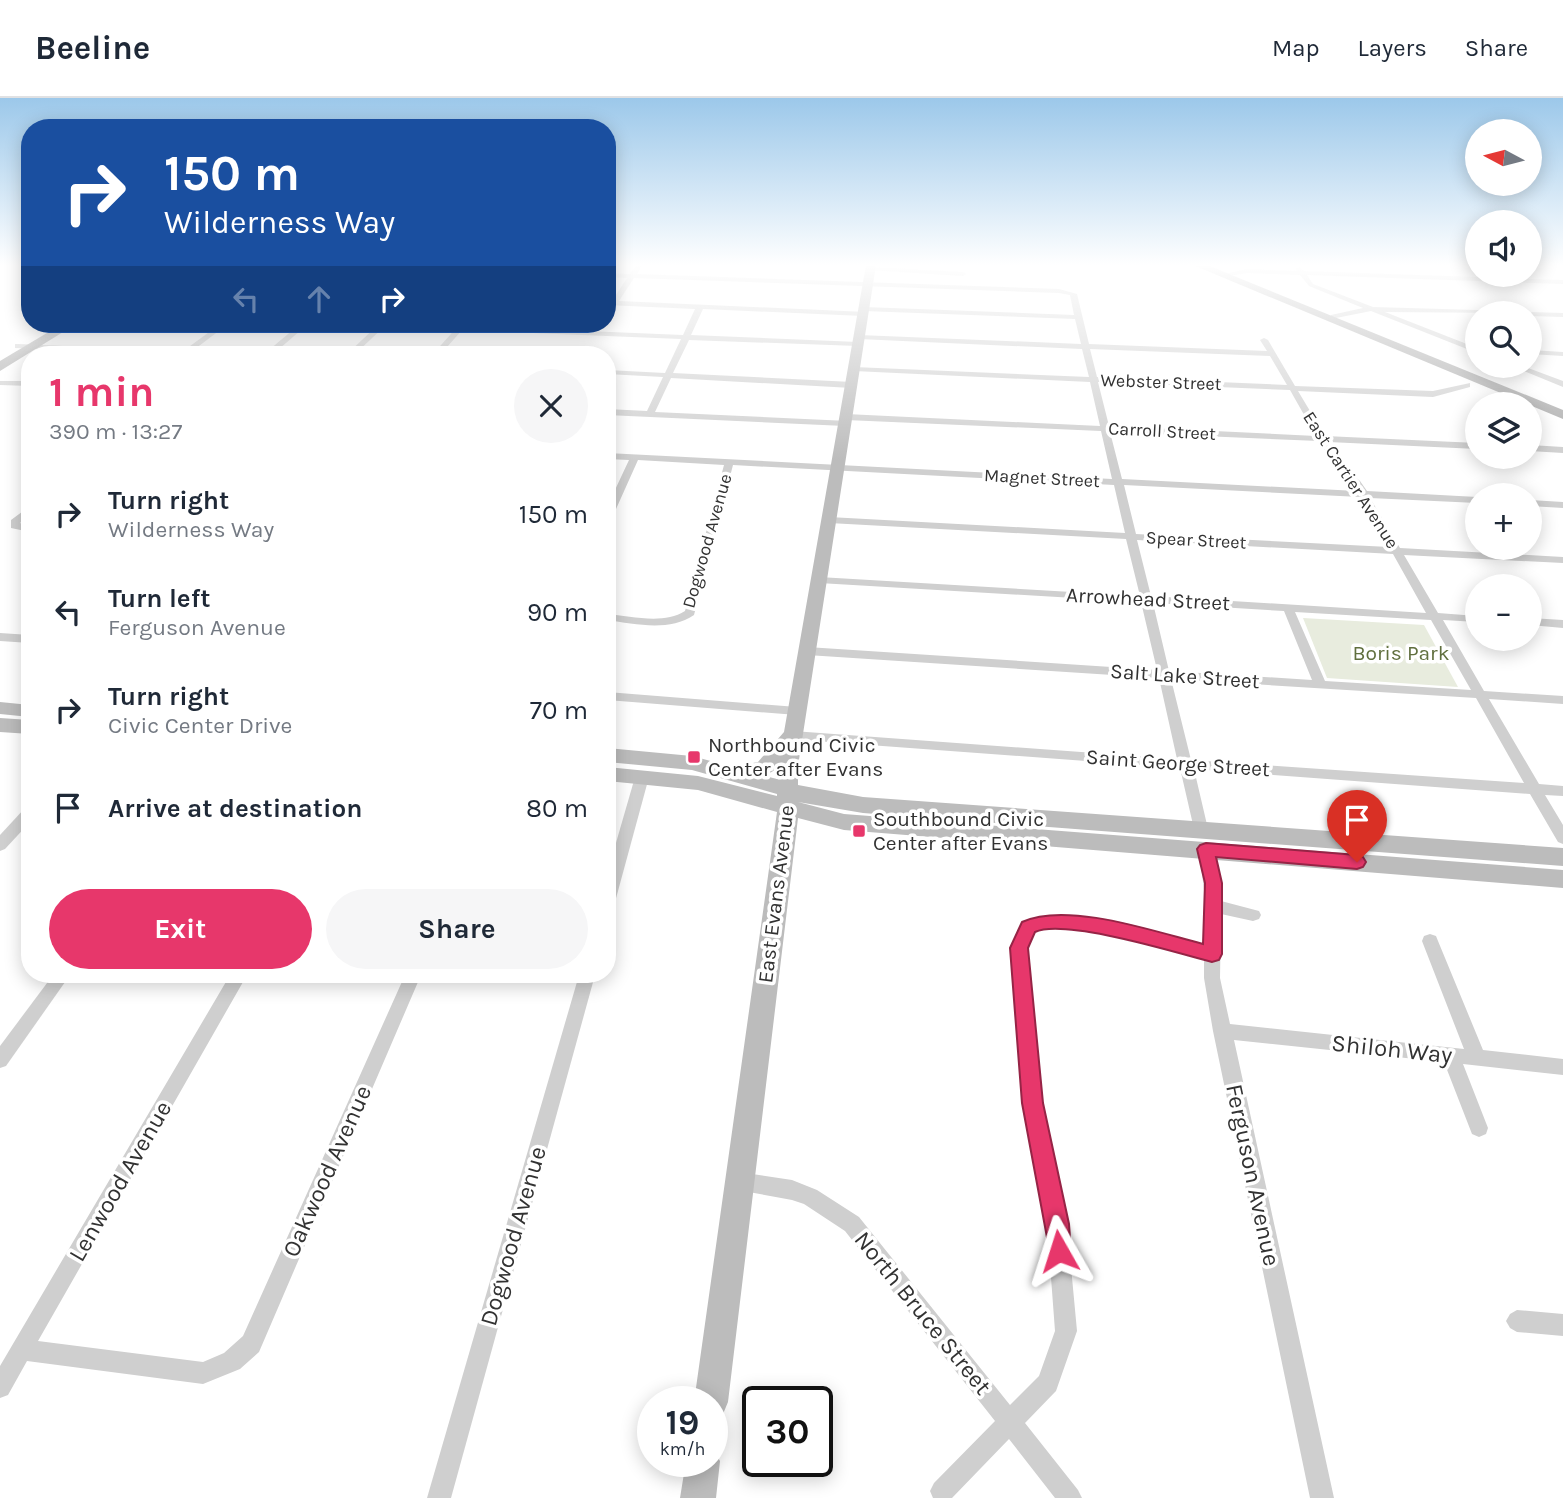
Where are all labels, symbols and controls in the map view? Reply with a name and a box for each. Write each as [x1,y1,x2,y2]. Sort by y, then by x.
text: Beeline [35,29,150,67]
text: Map [1272,34,1320,62]
text: Layers [1358,34,1427,62]
text: Share [1465,34,1528,62]
north arrow [1465,119,1542,196]
map controls [1465,119,1542,651]
text: 150 m [164,145,300,202]
icon: right [49,147,140,238]
text: Wilderness Way [164,204,395,241]
button: sound [1465,210,1542,287]
icon: left [227,280,265,318]
icon: ahead [300,280,338,318]
icon: right [373,280,411,318]
button: search [1465,301,1542,378]
text: 1 min [49,367,154,417]
button: close [514,369,588,443]
street label: Webster Street [1100,369,1222,395]
button: layers [1465,392,1542,469]
street label: East Cartier Avenue [1298,407,1404,553]
street label: Carroll Street [1108,417,1217,445]
text: 390 m · 13:27 [49,418,182,445]
street label: Magnet Street [984,464,1101,492]
street label: Dogwood Avenue [677,471,737,611]
button: + [1465,483,1542,560]
text: Turn right [108,485,229,516]
icon: right [49,495,87,533]
text: 150 m [519,499,588,530]
text: Wilderness Way [108,516,274,543]
street label: Spear Street [1145,526,1247,554]
button: − [1465,574,1542,651]
text: Turn left [108,583,210,614]
street label: Arrowhead Street [1065,583,1231,615]
icon: left [49,593,87,631]
text: 90 m [527,597,588,628]
text: Ferguson Avenue [108,614,286,641]
park label: Boris Park [1352,641,1450,665]
street label: Salt Lake Street [1110,659,1261,693]
text: Turn right [108,681,229,712]
icon: right [49,691,87,729]
text: 70 m [530,695,588,726]
text: Civic Center Drive [108,712,292,739]
place label: Northbound Civic Center after Evans [708,733,883,781]
street label: Saint George Street [1085,745,1271,781]
marker: Northbound Civic Center after Evans [686,749,702,765]
icon: arrive [49,789,87,827]
pin [1327,790,1387,862]
text: Arrive at destination [108,793,362,824]
text: 80 m [526,793,588,824]
icon: arrive [1338,801,1376,839]
street label: East Evans Avenue [753,804,799,984]
place label: Southbound Civic Center after Evans [873,807,1048,855]
marker: Southbound Civic Center after Evans [851,823,867,839]
button: Exit [49,889,312,969]
button: Share [326,889,588,969]
street label: Shiloh Way [1330,1029,1454,1069]
street label: Oakwood Avenue [277,1081,377,1261]
street label: Ferguson Avenue [1220,1081,1286,1269]
street label: Lenwood Avenue [63,1096,177,1266]
street label: Dogwood Avenue [474,1143,552,1329]
position arrow [1022,1214,1096,1288]
street label: North Bruce Street [849,1226,997,1400]
speed limit sign: 30 [742,1386,833,1477]
text: 19 [666,1402,699,1443]
text: km/h [660,1438,705,1460]

